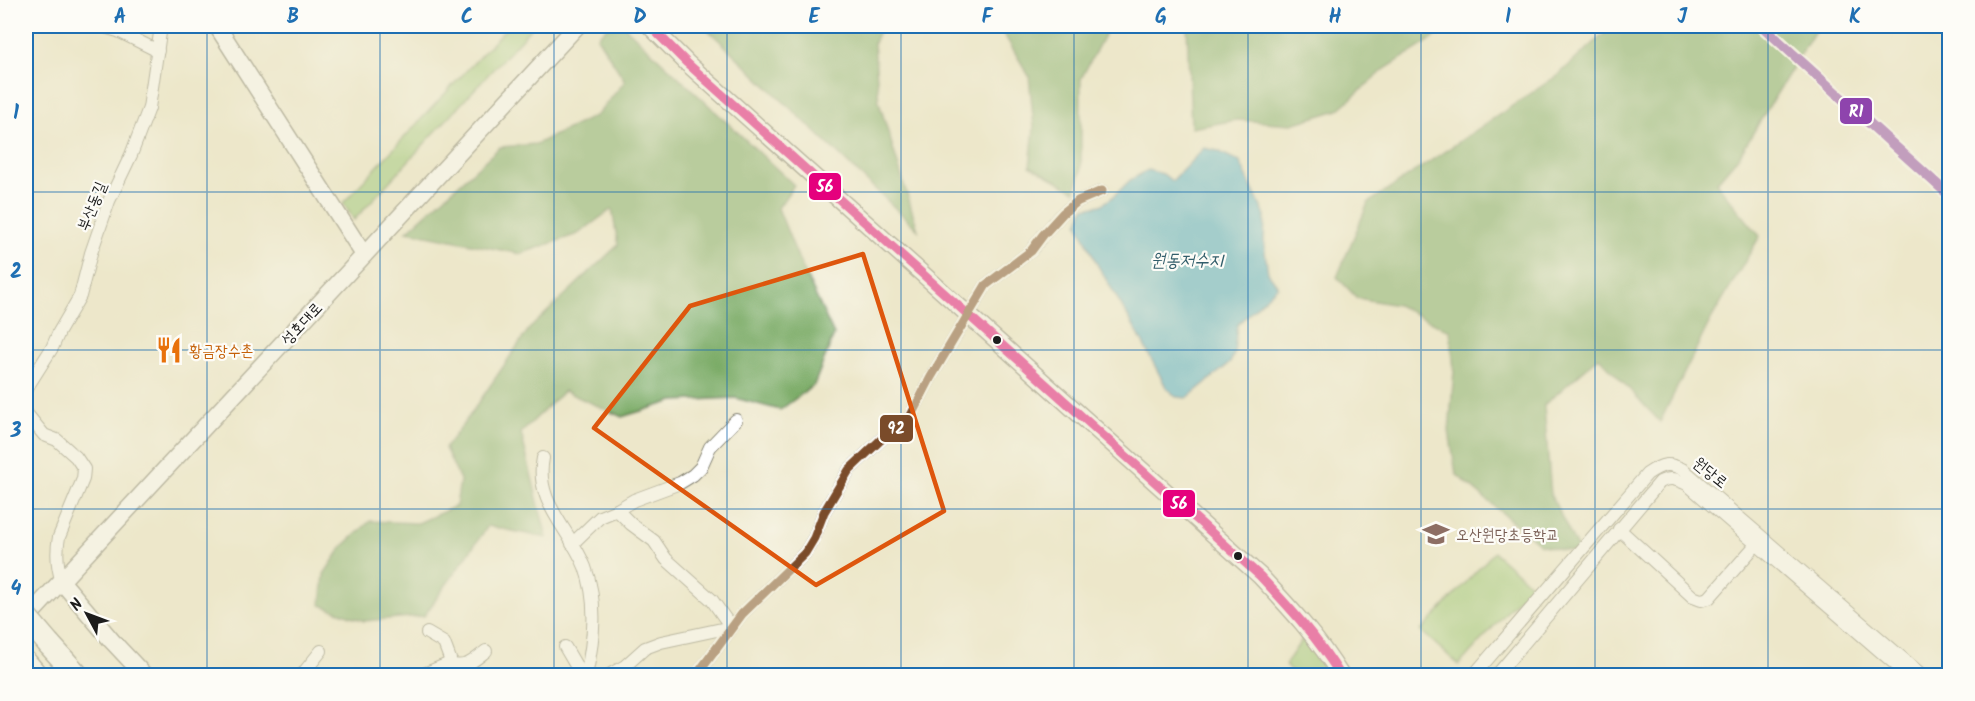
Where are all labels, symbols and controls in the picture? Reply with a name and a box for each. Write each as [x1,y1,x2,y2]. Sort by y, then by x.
text: A [114,2,126,34]
text: B [287,2,299,34]
text: C [461,2,473,34]
text: D [633,2,647,34]
text: E [808,2,820,34]
text: F [982,2,994,34]
text: G [1155,2,1167,34]
text: H [1328,2,1342,34]
text: I [1505,2,1511,34]
text: J [1677,2,1688,34]
text: K [1849,2,1861,34]
line badge: R1 [1839,97,1873,125]
text: 1 [13,98,19,130]
text: R1 [1849,100,1863,125]
line badge: 56 [808,172,842,201]
text: 56 [816,175,834,200]
street label: 부산동길 [71,178,114,235]
water label: 원동저수지 [1151,247,1226,276]
text: 2 [10,257,22,289]
street label: 성호대로 [275,297,329,351]
unlabelled marker [991,334,1003,346]
restaurant icon: 황금장수촌 [154,335,184,365]
place label: 황금장수촌 [189,339,253,364]
line badge: 92 [879,414,914,443]
text: 3 [10,416,22,448]
text: 92 [887,417,905,442]
street label: 원당로 [1687,451,1733,495]
line badge: 56 [1162,489,1196,518]
text: 56 [1170,492,1188,517]
school or university icon: 오산원당초등학교 [1421,519,1451,549]
place label: 오산원당초등학교 [1456,523,1559,548]
unlabelled marker [1232,550,1244,562]
text: 4 [11,574,22,606]
north arrow [57,584,117,644]
text: N [64,593,90,617]

